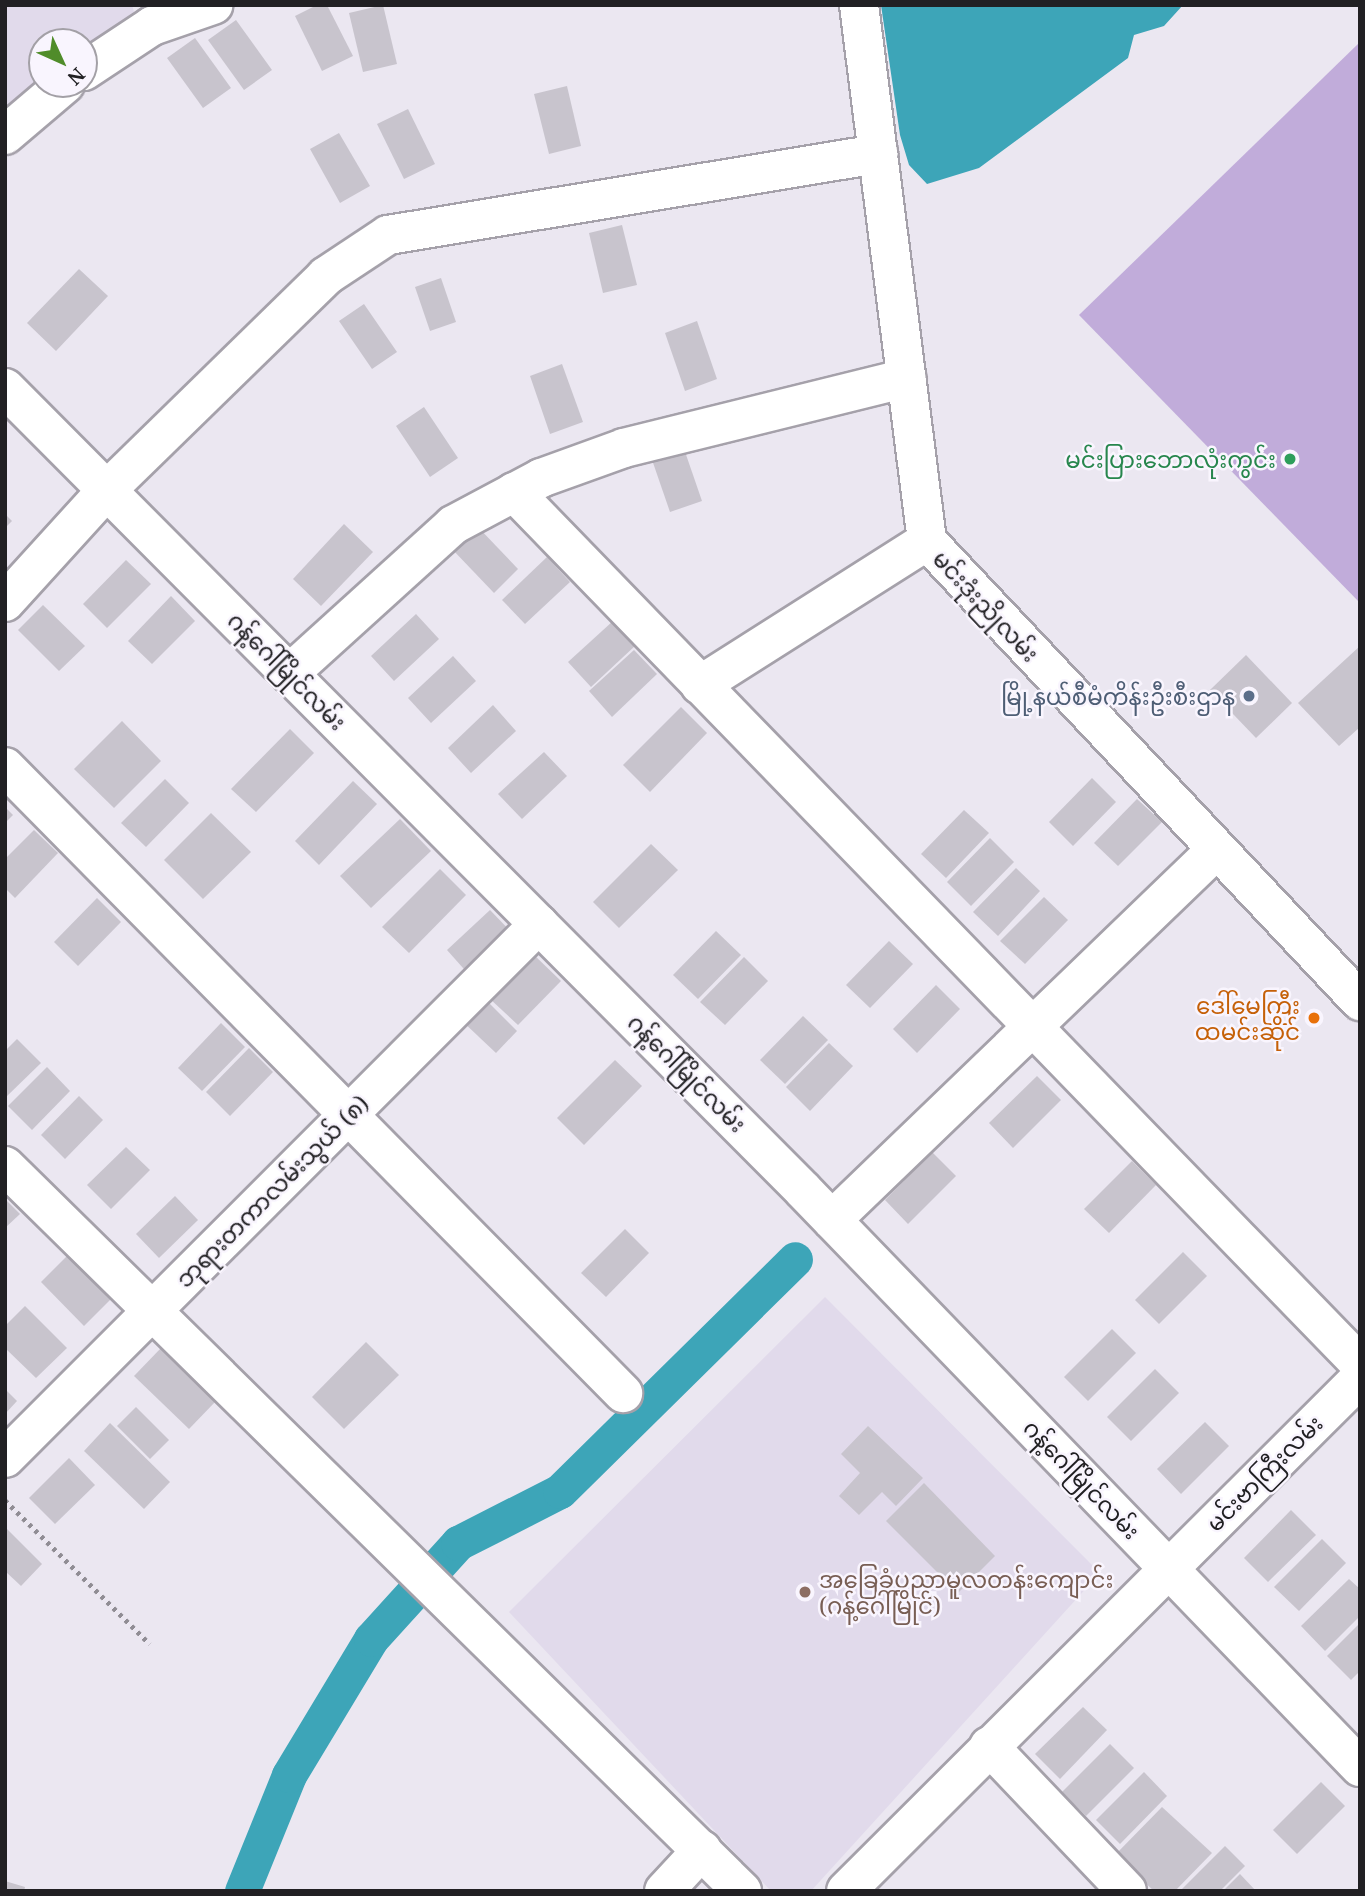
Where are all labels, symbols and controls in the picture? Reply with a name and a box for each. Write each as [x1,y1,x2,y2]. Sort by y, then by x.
north arrow [28,28,98,98]
text: N [62,62,91,91]
place label: မင်းပြားဘောလုံးကွင်း [1065,445,1276,473]
marker: မင်းပြားဘောလုံးကွင်း [1282,451,1298,467]
street label: မင်းဒုံးညိုလမ်း [927,545,1045,667]
street label: ဂန့်ဂေါ်မြိုင်လမ်း [222,606,352,736]
place label: မြို့နယ်စီမံကိန်းဦးစီးဌာန [1001,682,1235,710]
marker: မြို့နယ်စီမံကိန်းဦးစီးဌာန [1241,688,1257,704]
place label: ဒေါ်မေကြီး ထမင်းဆိုင် [1195,991,1300,1045]
street label: ဂန့်ဂေါ်မြိုင်လမ်း [622,1008,752,1138]
marker: ဒေါ်မေကြီး ထမင်းဆိုင် [1306,1010,1322,1026]
street label: ဘုရားတကာလမ်းသွယ် (၈) [170,1089,374,1293]
street label: မင်းဗာကြီးလမ်း [1200,1409,1328,1537]
street label: ဂန့်ဂေါ်မြိုင်လမ်း [1018,1414,1146,1544]
place label: အခြေခံပညာမူလတန်းကျောင်း (ဂန့်ဂေါ်မြိုင်) [819,1565,1113,1619]
marker: အခြေခံပညာမူလတန်းကျောင်း (ဂန့်ဂေါ်မြိုင်) [797,1584,813,1600]

